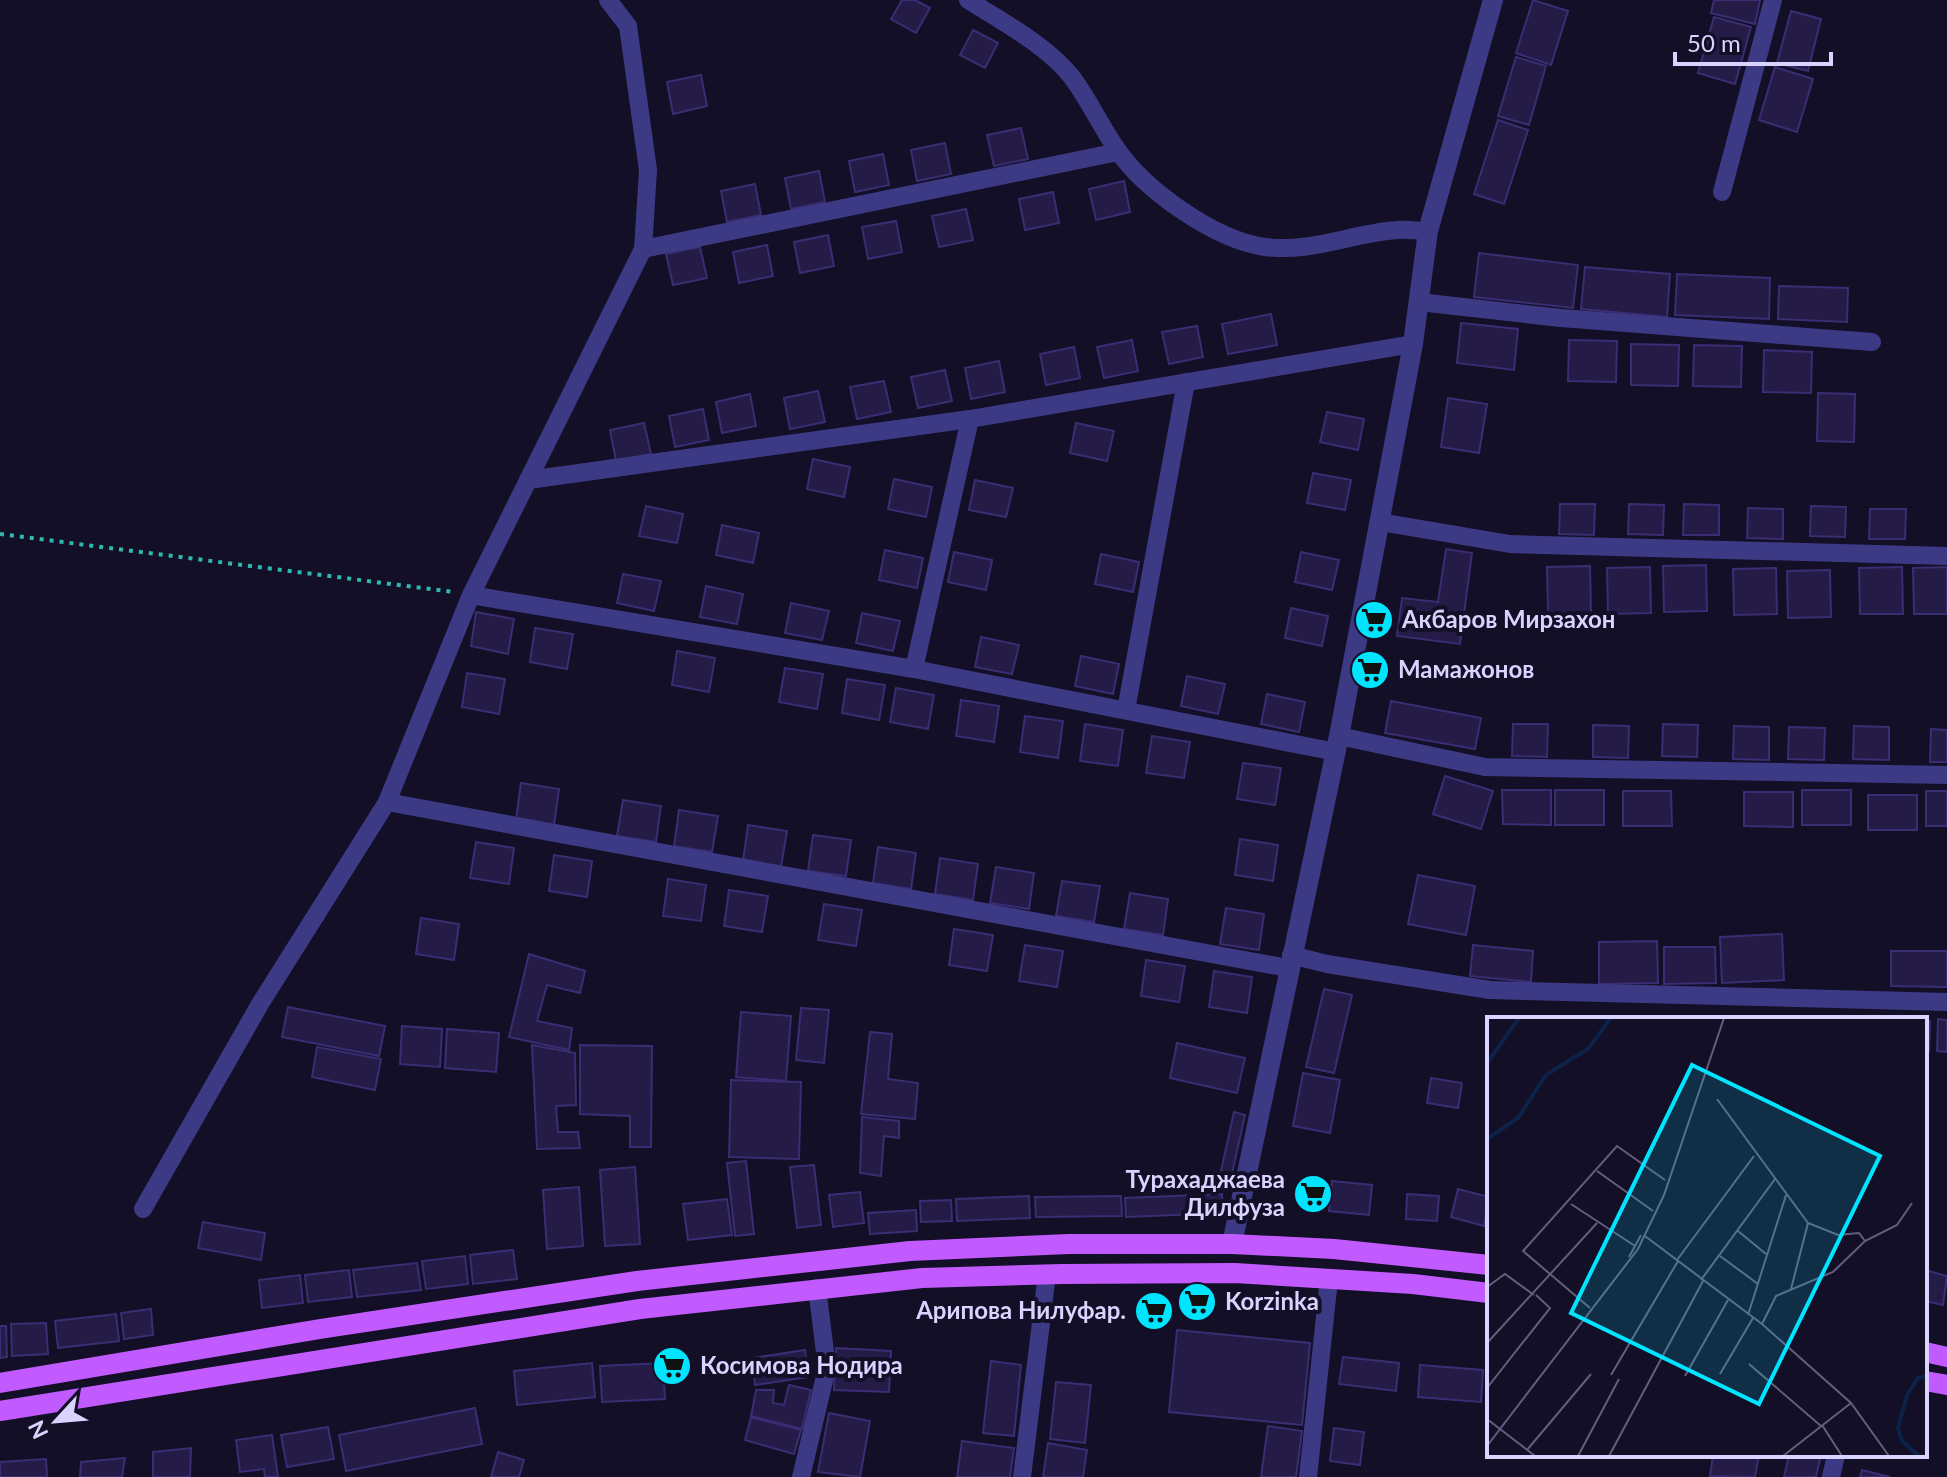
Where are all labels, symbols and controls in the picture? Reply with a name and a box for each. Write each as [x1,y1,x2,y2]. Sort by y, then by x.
scale bar [1675,16,1831,66]
text: 50 m [1687,28,1741,57]
supermarket icon: Акбаров Мирзахон [1353,599,1395,641]
place label: Акбаров Мирзахон [1401,604,1615,633]
supermarket icon: Мамажонов [1349,649,1391,691]
place label: Мамажонов [1398,654,1534,683]
inset map [1487,1017,1927,1457]
place label: Турахаджаева Дилфуза [1125,1164,1285,1221]
supermarket icon: Турахаджаева Дилфуза [1292,1173,1334,1215]
supermarket icon: Korzinka [1176,1281,1218,1323]
place label: Korzinka [1225,1286,1319,1315]
supermarket icon: Арипова Нилуфар. [1133,1290,1175,1332]
place label: Арипова Нилуфар. [915,1295,1126,1324]
supermarket icon: Косимова Нодира [651,1345,693,1387]
place label: Косимова Нодира [700,1350,903,1379]
north arrow [16,1381,96,1461]
text: N [22,1416,53,1444]

